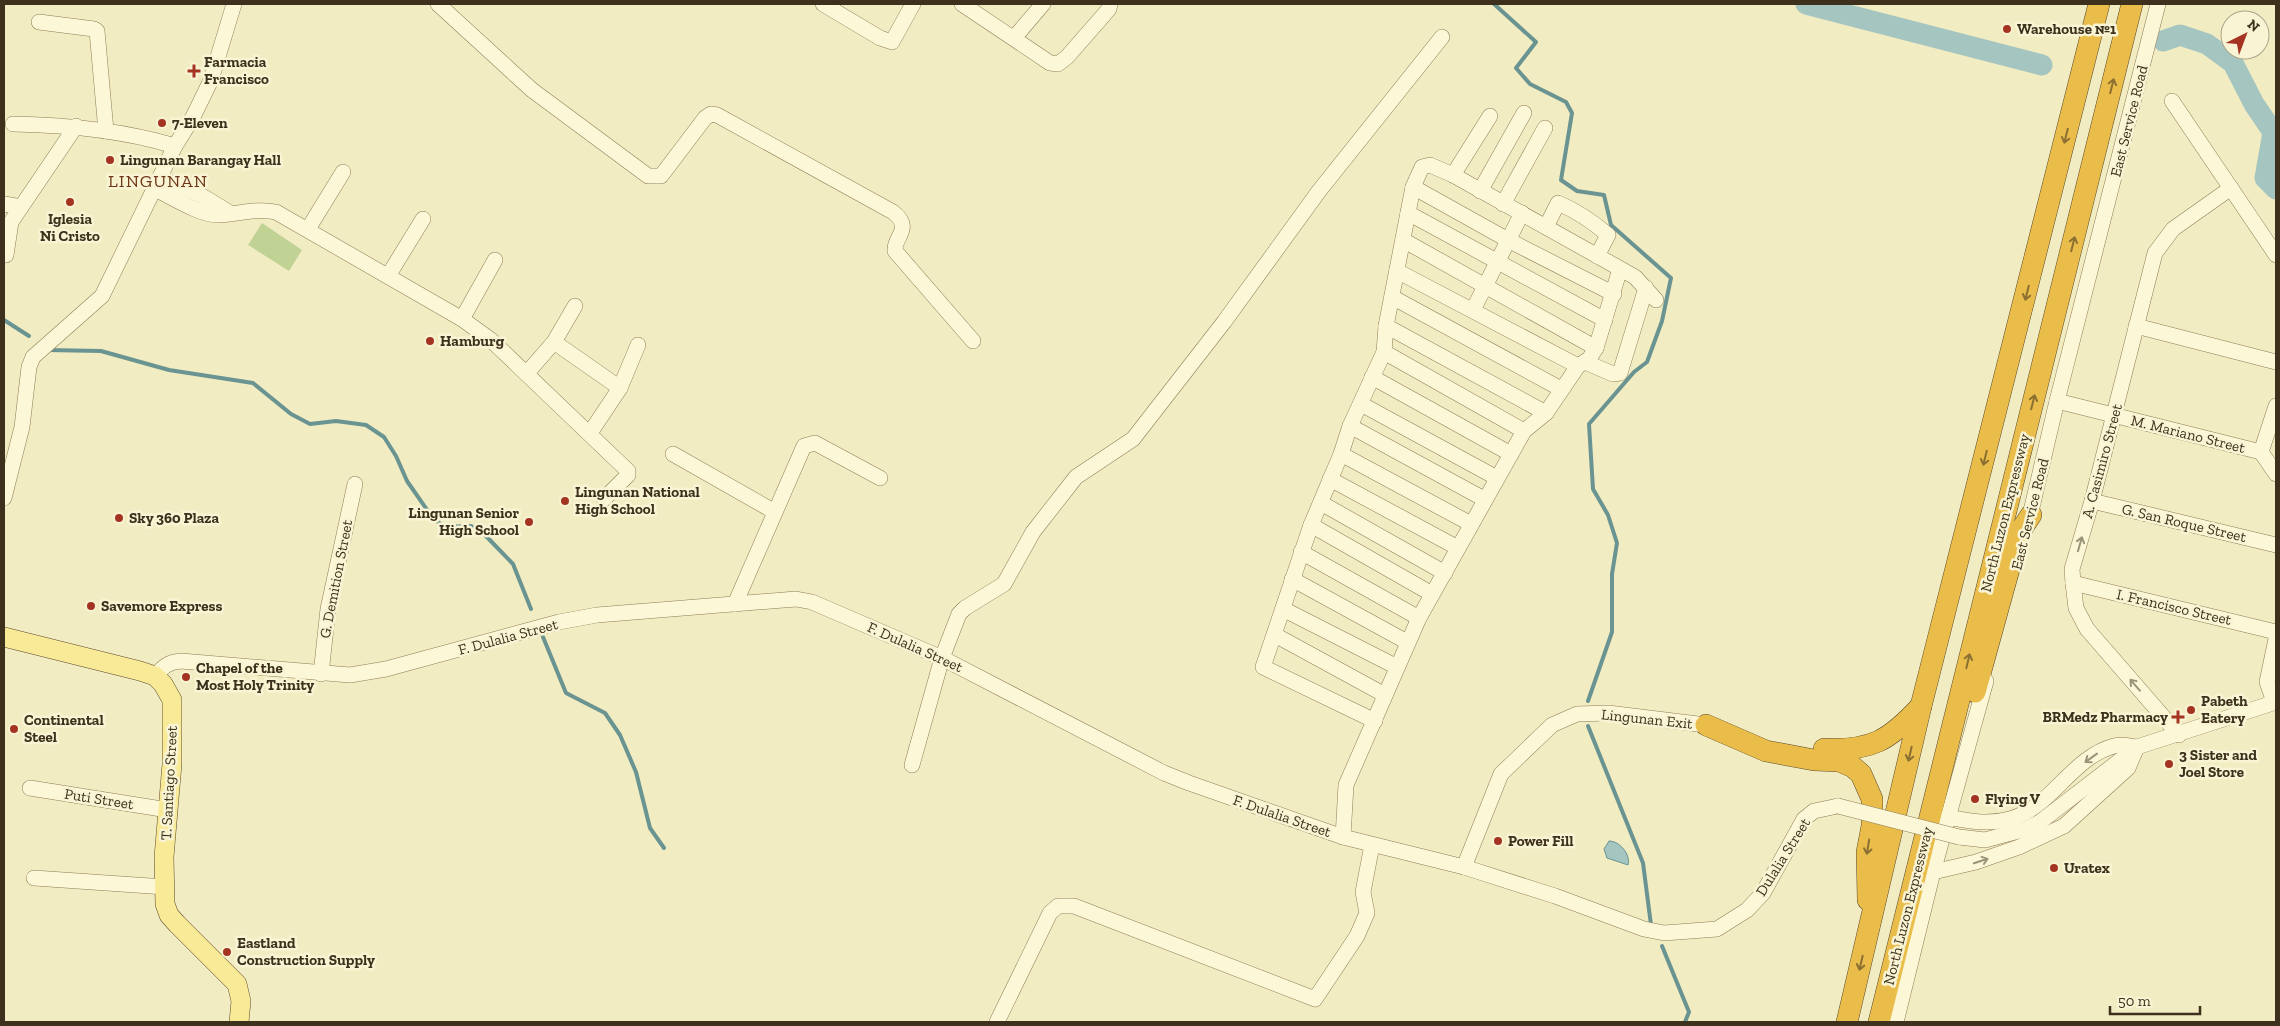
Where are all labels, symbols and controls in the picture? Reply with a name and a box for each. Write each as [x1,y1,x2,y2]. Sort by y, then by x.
north arrow [2220,10,2270,60]
text: N [2244,16,2263,36]
place label: Warehouse №1 [2017,20,2116,38]
marker: Warehouse №1 [2001,23,2013,35]
place label: Farmacia Francisco [204,53,269,88]
street label: East Service Road [2106,63,2152,179]
marker: Farmacia Francisco [188,65,200,77]
one-way arrow [2108,79,2117,95]
place label: 7-Eleven [172,114,228,132]
marker: 7-Eleven [156,117,168,129]
one-way arrow [2061,127,2070,143]
place label: Lingunan Barangay Hall [120,151,281,169]
marker: Lingunan Barangay Hall [104,154,116,166]
district label: LINGUNAN [108,170,208,192]
marker: Iglesia Ni Cristo [64,196,76,208]
place label: Iglesia Ni Cristo [40,210,100,245]
one-way arrow [2068,237,2078,253]
one-way arrow [2021,285,2031,301]
place label: Hamburg [440,332,505,350]
marker: Hamburg [424,335,436,347]
one-way arrow [2029,394,2039,410]
street label: A. Casimiro Street [2078,401,2126,520]
street label: M. Mariano Street [2129,411,2247,457]
street label: North Luzon Expressway [1977,432,2033,594]
one-way arrow [1980,450,1989,466]
street label: East Service Road [2007,456,2053,572]
place label: Lingunan National High School [575,483,700,518]
marker: Lingunan National High School [559,495,571,507]
street label: G. San Roque Street [2120,500,2248,546]
place label: Lingunan Senior High School [408,504,519,539]
place label: Sky 360 Plaza [129,509,220,527]
marker: Sky 360 Plaza [113,512,125,524]
marker: Lingunan Senior High School [523,516,535,528]
street label: G. Demition Street [316,518,356,640]
one-way arrow [2075,537,2085,553]
street label: I. Francisco Street [2115,585,2234,629]
place label: Savemore Express [101,597,222,615]
marker: Savemore Express [85,600,97,612]
street label: F. Dulalia Street [456,615,560,659]
street label: F. Dulalia Street [865,618,966,676]
one-way arrow [1964,654,1973,670]
place label: Chapel of the Most Holy Trinity [196,659,314,694]
marker: Chapel of the Most Holy Trinity [180,671,192,683]
one-way arrow [2130,678,2141,691]
place label: Pabeth Eatery [2201,692,2248,727]
marker: Pabeth Eatery [2185,704,2197,716]
street label: Lingunan Exit [1600,705,1694,733]
place label: BRMedz Pharmacy [2042,708,2168,726]
place label: Continental Steel [24,711,104,746]
marker: BRMedz Pharmacy [2172,711,2184,723]
marker: Continental Steel [8,723,20,735]
street label: T. Santiago Street [157,725,181,841]
one-way arrow [1905,745,1914,761]
place label: 3 Sister and Joel Store [2179,746,2257,781]
one-way arrow [2084,753,2098,763]
marker: 3 Sister and Joel Store [2163,758,2175,770]
street label: Puti Street [63,785,135,813]
place label: Flying V [1985,790,2041,808]
street label: F. Dulalia Street [1231,791,1334,841]
marker: Flying V [1969,793,1981,805]
street label: Dulalia Street [1752,814,1814,899]
street label: North Luzon Expressway [1880,825,1936,987]
place label: Power Fill [1508,832,1574,850]
marker: Power Fill [1492,835,1504,847]
one-way arrow [1863,839,1873,855]
one-way arrow [1972,855,1988,865]
place label: Uratex [2064,859,2110,877]
marker: Uratex [2048,862,2060,874]
place label: Eastland Construction Supply [237,934,375,969]
marker: Eastland Construction Supply [221,946,233,958]
one-way arrow [1856,955,1865,971]
scale bar [2110,984,2200,1016]
text: 50 m [2118,992,2151,1010]

